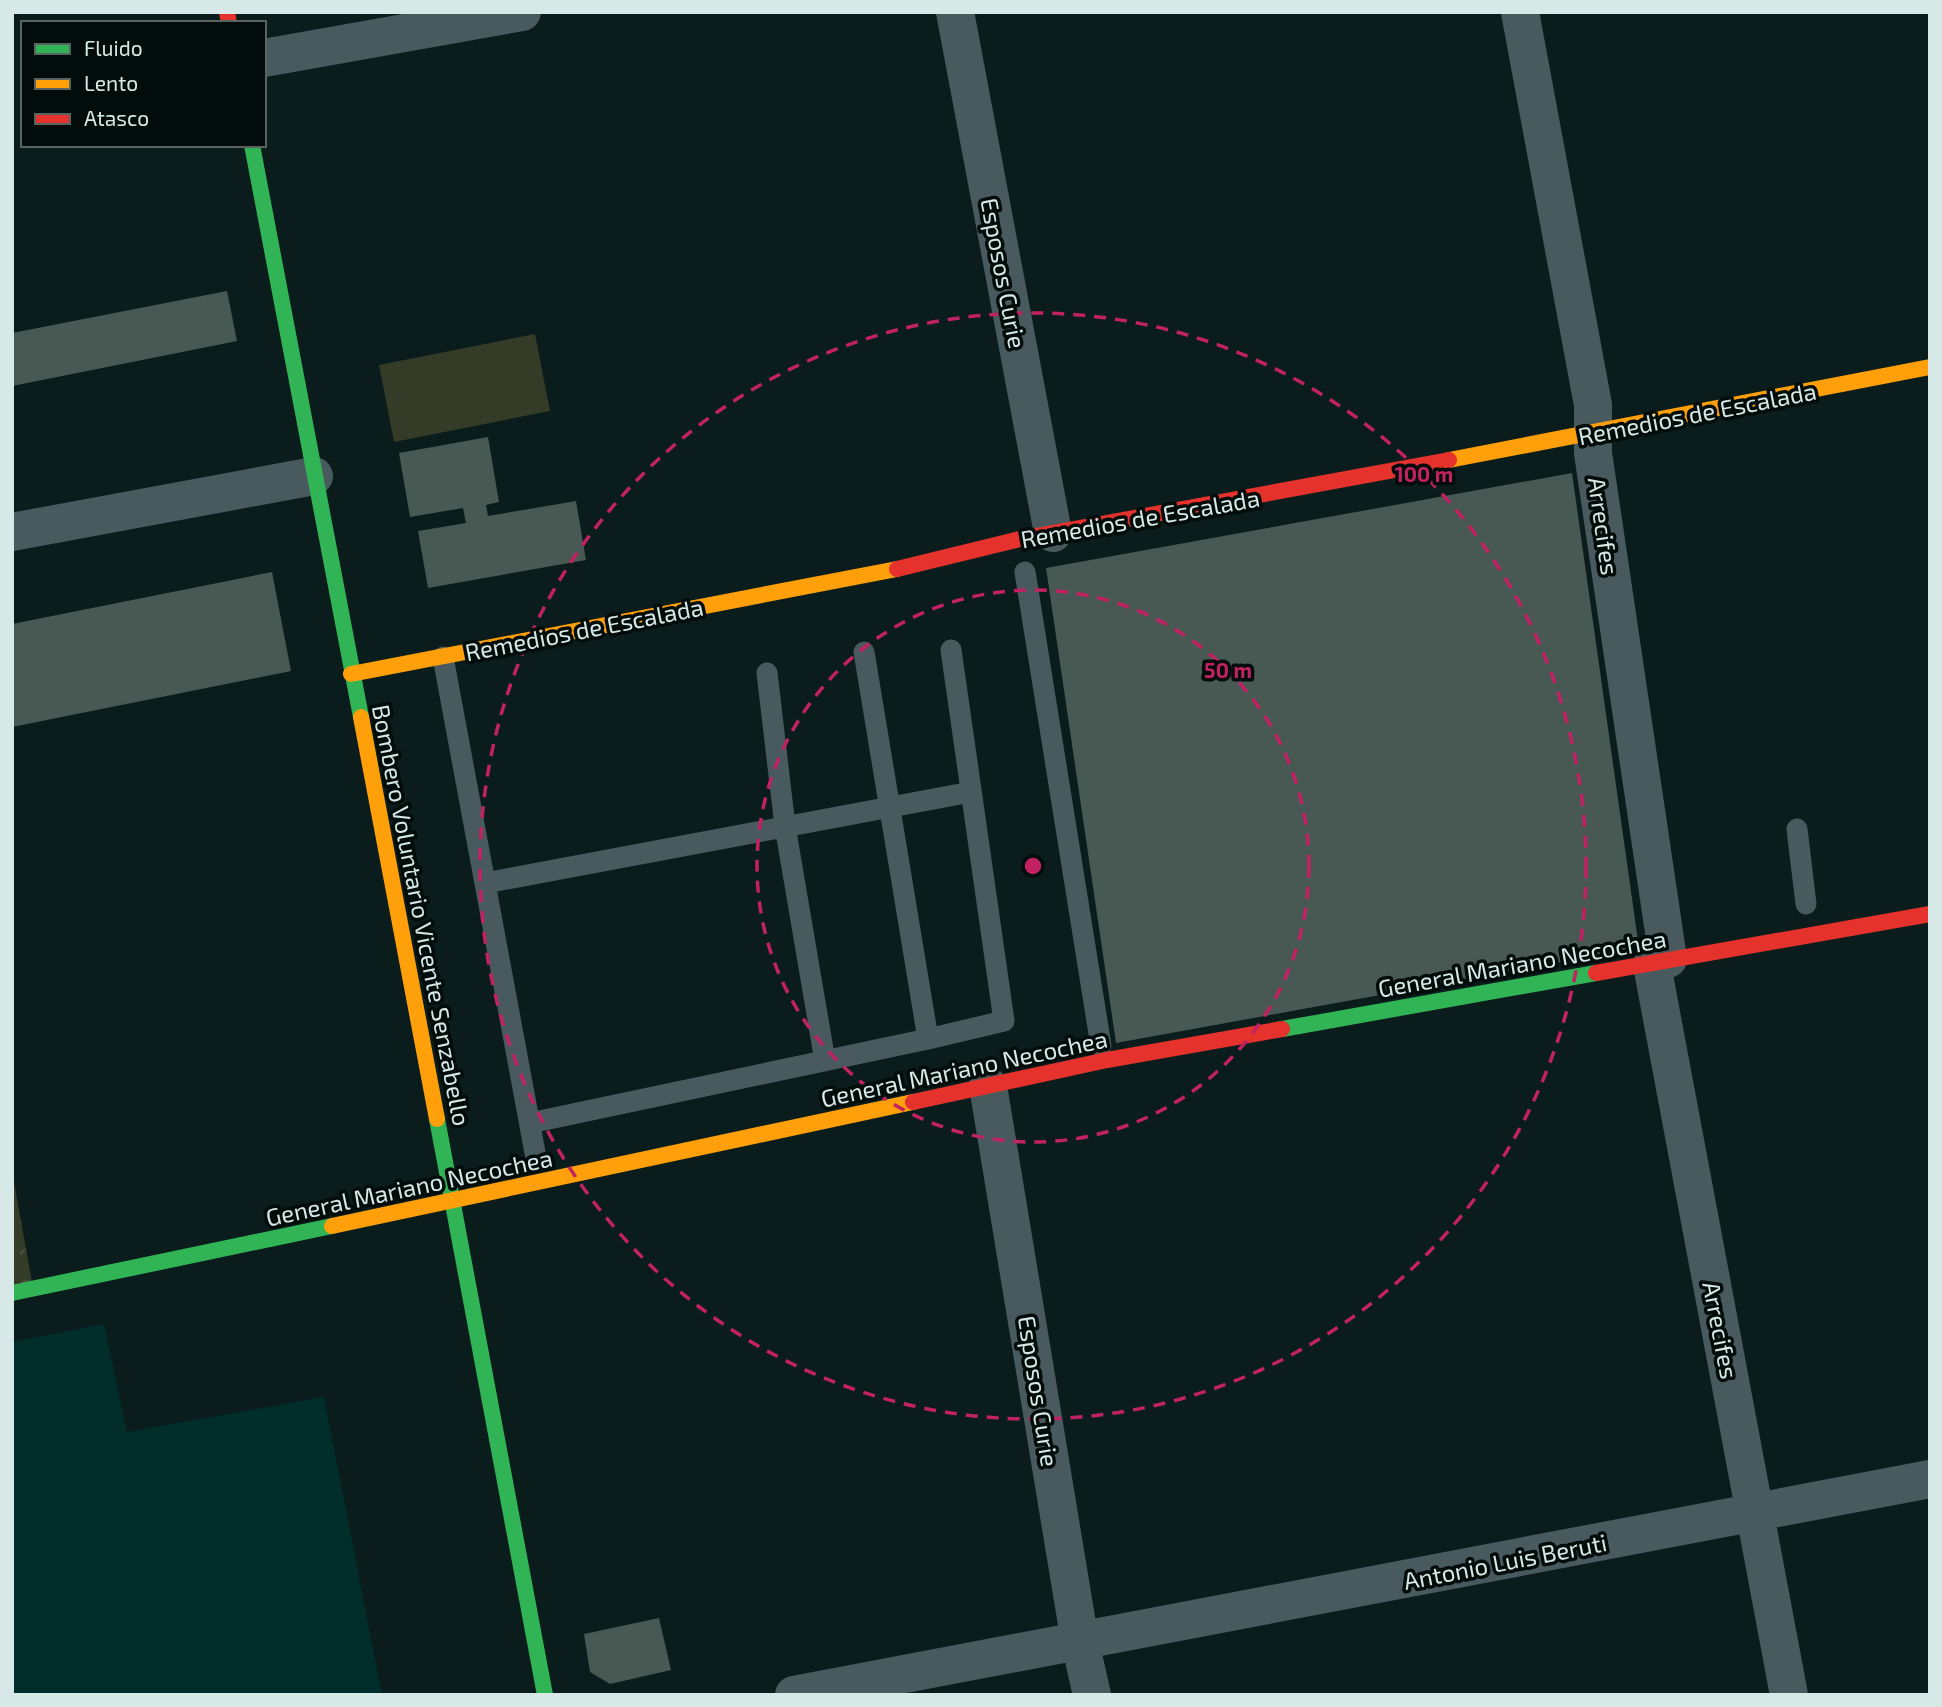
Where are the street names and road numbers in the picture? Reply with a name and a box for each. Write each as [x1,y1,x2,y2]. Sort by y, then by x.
street label: Esposos Curie [975,195,1033,351]
street label: Remedios de Escalada [1575,376,1819,450]
street label: Arrecifes [1583,475,1625,577]
street label: Remedios de Escalada [1018,483,1262,553]
street label: Remedios de Escalada [462,592,706,666]
street label: Bombero Voluntario Vicente Senzabello [367,702,477,1128]
street label: General Mariano Necochea [1376,923,1668,1003]
street label: General Mariano Necochea [818,1023,1110,1113]
street label: General Mariano Necochea [263,1142,555,1232]
street label: Arrecifes [1697,1279,1745,1381]
street label: Esposos Curie [1013,1313,1065,1469]
street label: Antonio Luis Beruti [1401,1527,1609,1595]

